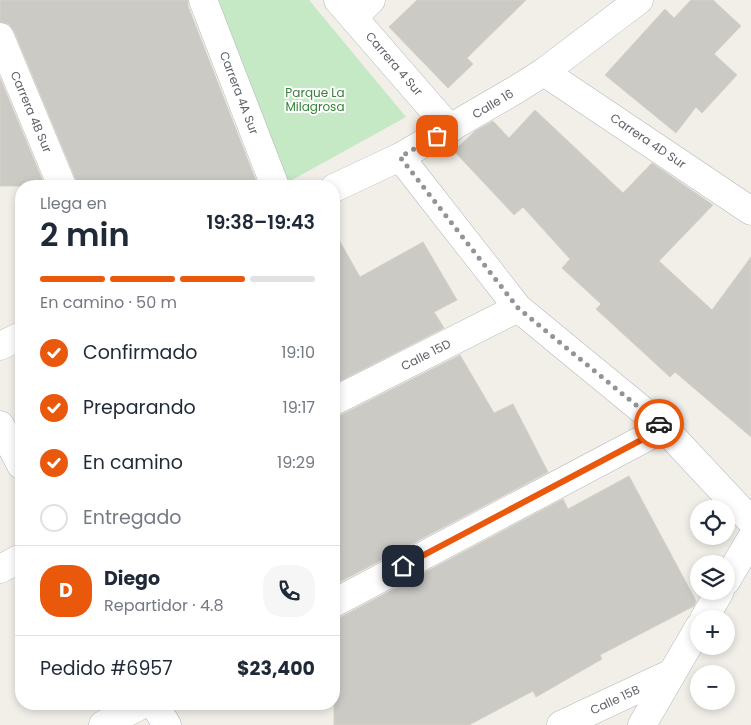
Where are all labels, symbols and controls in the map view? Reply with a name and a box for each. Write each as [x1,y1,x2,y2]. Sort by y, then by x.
street label: Carrera 4 Sur [362,28,427,100]
street label: Carrera 4A Sur [216,49,263,137]
street label: Carrera 4B Sur [7,68,56,156]
park label: Parque La Milagrosa [285,84,345,115]
street label: Calle 16 [469,85,517,123]
street label: Carrera 4D Sur [607,109,690,173]
pin [416,115,458,157]
icon: bag [423,122,451,150]
text: Llega en [40,192,107,215]
text: 19:38–19:43 [207,209,315,236]
text: 2 min [40,212,130,257]
text: En camino · 50 m [40,291,177,314]
street label: Calle 15D [398,335,454,374]
icon: check [40,339,68,367]
text: Confirmado [83,339,197,366]
text: 19:10 [281,341,315,364]
icon: check [40,394,68,422]
text: Preparando [83,394,196,421]
text: 19:17 [283,396,315,419]
courier [634,399,684,449]
icon: car [645,410,673,438]
icon: check [40,449,68,477]
text: En camino [83,449,183,476]
text: 19:29 [277,451,315,474]
map controls [690,500,735,710]
button: locate [690,500,735,545]
text: Entregado [83,504,181,531]
pin [382,545,424,587]
icon: home [389,552,417,580]
button: layers [690,555,735,600]
text: Diego [104,565,160,592]
button: phone [263,565,315,617]
text: D [59,577,73,604]
text: Repartidor · 4.8 [104,594,224,617]
button: + [690,610,735,655]
text: Pedido #6957 [40,655,173,682]
text: $23,400 [237,655,315,682]
button: − [690,665,735,710]
street label: Calle 15B [587,681,642,718]

